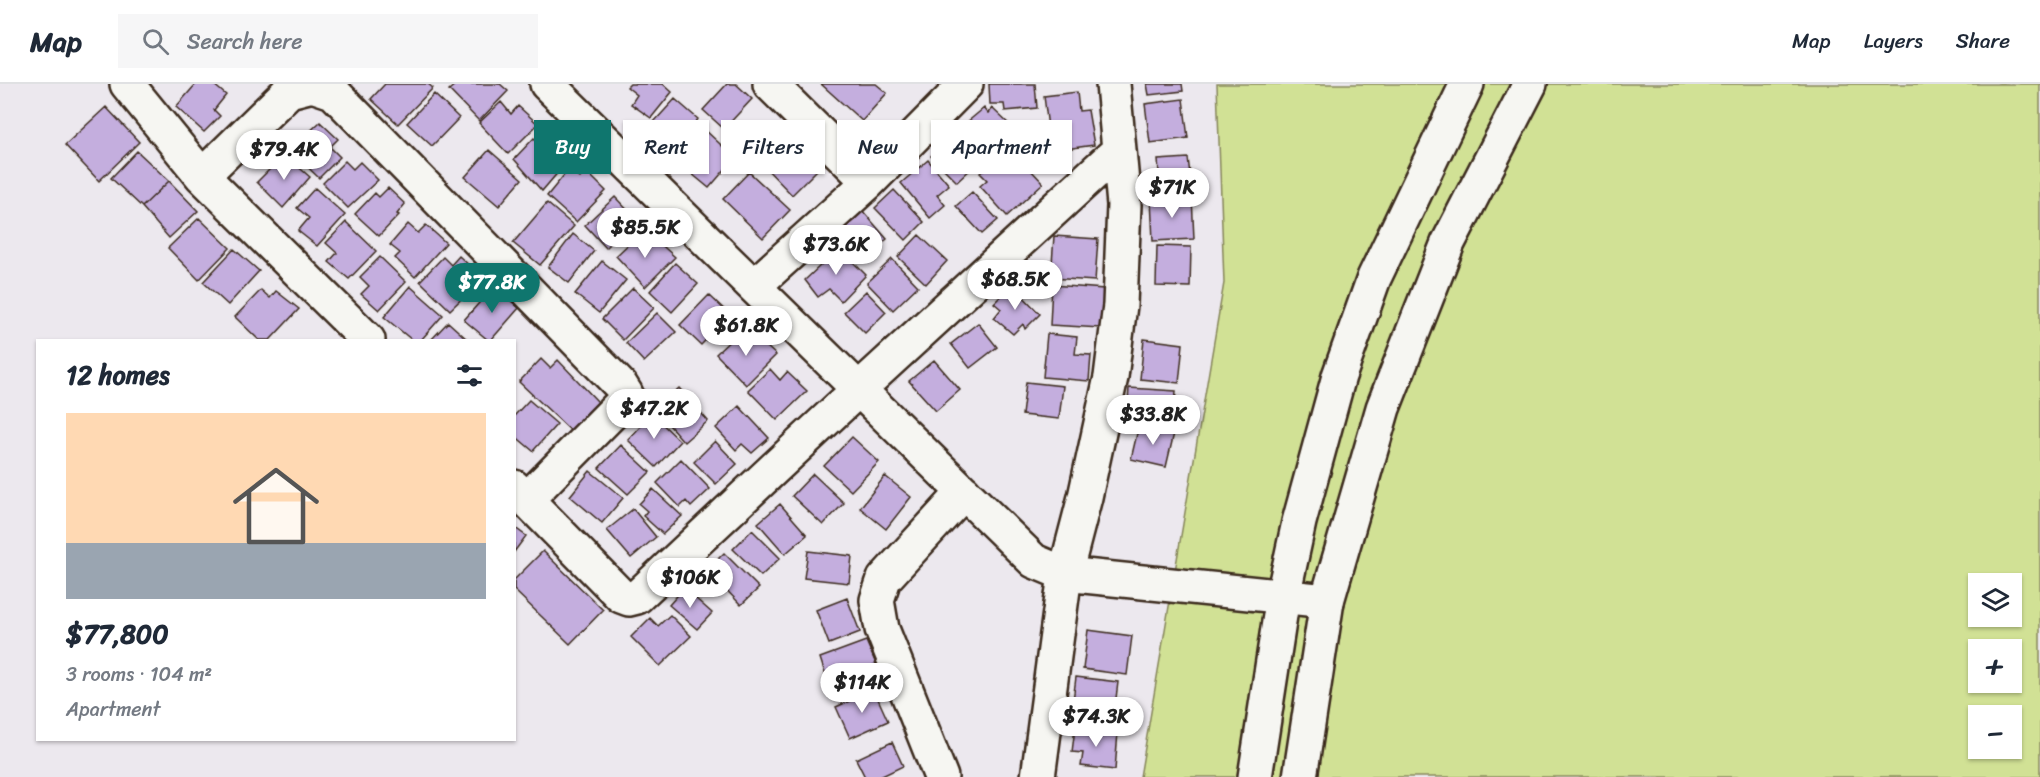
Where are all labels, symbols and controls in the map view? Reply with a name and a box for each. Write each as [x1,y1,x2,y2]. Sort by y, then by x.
search box [118,14,538,68]
text: Map [30,17,82,66]
text: Search here [187,22,303,61]
text: Map [1792,22,1831,60]
text: Layers [1864,22,1923,60]
text: Share [1956,22,2010,60]
icon: search [139,25,172,58]
chip: Buy [534,120,611,174]
chip: Rent [623,120,709,174]
chip: Filters [721,120,825,174]
chip: New [837,120,919,174]
chip: Apartment [931,120,1072,174]
pin: $79.4K [235,130,333,181]
text: $79.4K [250,132,318,167]
pin: $71K [1136,168,1208,219]
text: $71K [1149,170,1195,205]
pin: $85.5K [596,208,694,259]
text: $85.5K [611,210,679,245]
pin: $73.6K [787,225,885,276]
text: $73.6K [803,227,869,262]
pin: $68.5K [966,260,1064,311]
text: $68.5K [981,262,1049,297]
pin: $77.8K [443,263,541,314]
text: $77.8K [459,265,525,300]
pin: $61.8K [697,306,795,357]
text: $61.8K [714,308,778,343]
text: 12 homes [66,352,170,398]
icon: filters [453,359,486,392]
pin: $47.2K [605,389,703,440]
text: $47.2K [620,391,688,426]
pin: $33.8K [1104,395,1202,446]
text: $33.8K [1120,397,1186,432]
icon: home [222,452,330,560]
pin: $106K [648,558,732,609]
text: $106K [661,560,719,595]
map controls [1968,573,2022,759]
button: layers [1968,573,2022,627]
text: $77,800 [66,611,169,657]
button: + [1968,639,2022,693]
text: 3 rooms · 104 m² [66,657,212,692]
pin: $114K [820,663,904,714]
text: $114K [834,665,890,700]
text: Apartment [66,692,160,727]
pin: $74.3K [1047,697,1145,748]
text: $74.3K [1063,699,1129,734]
button: − [1968,705,2022,759]

